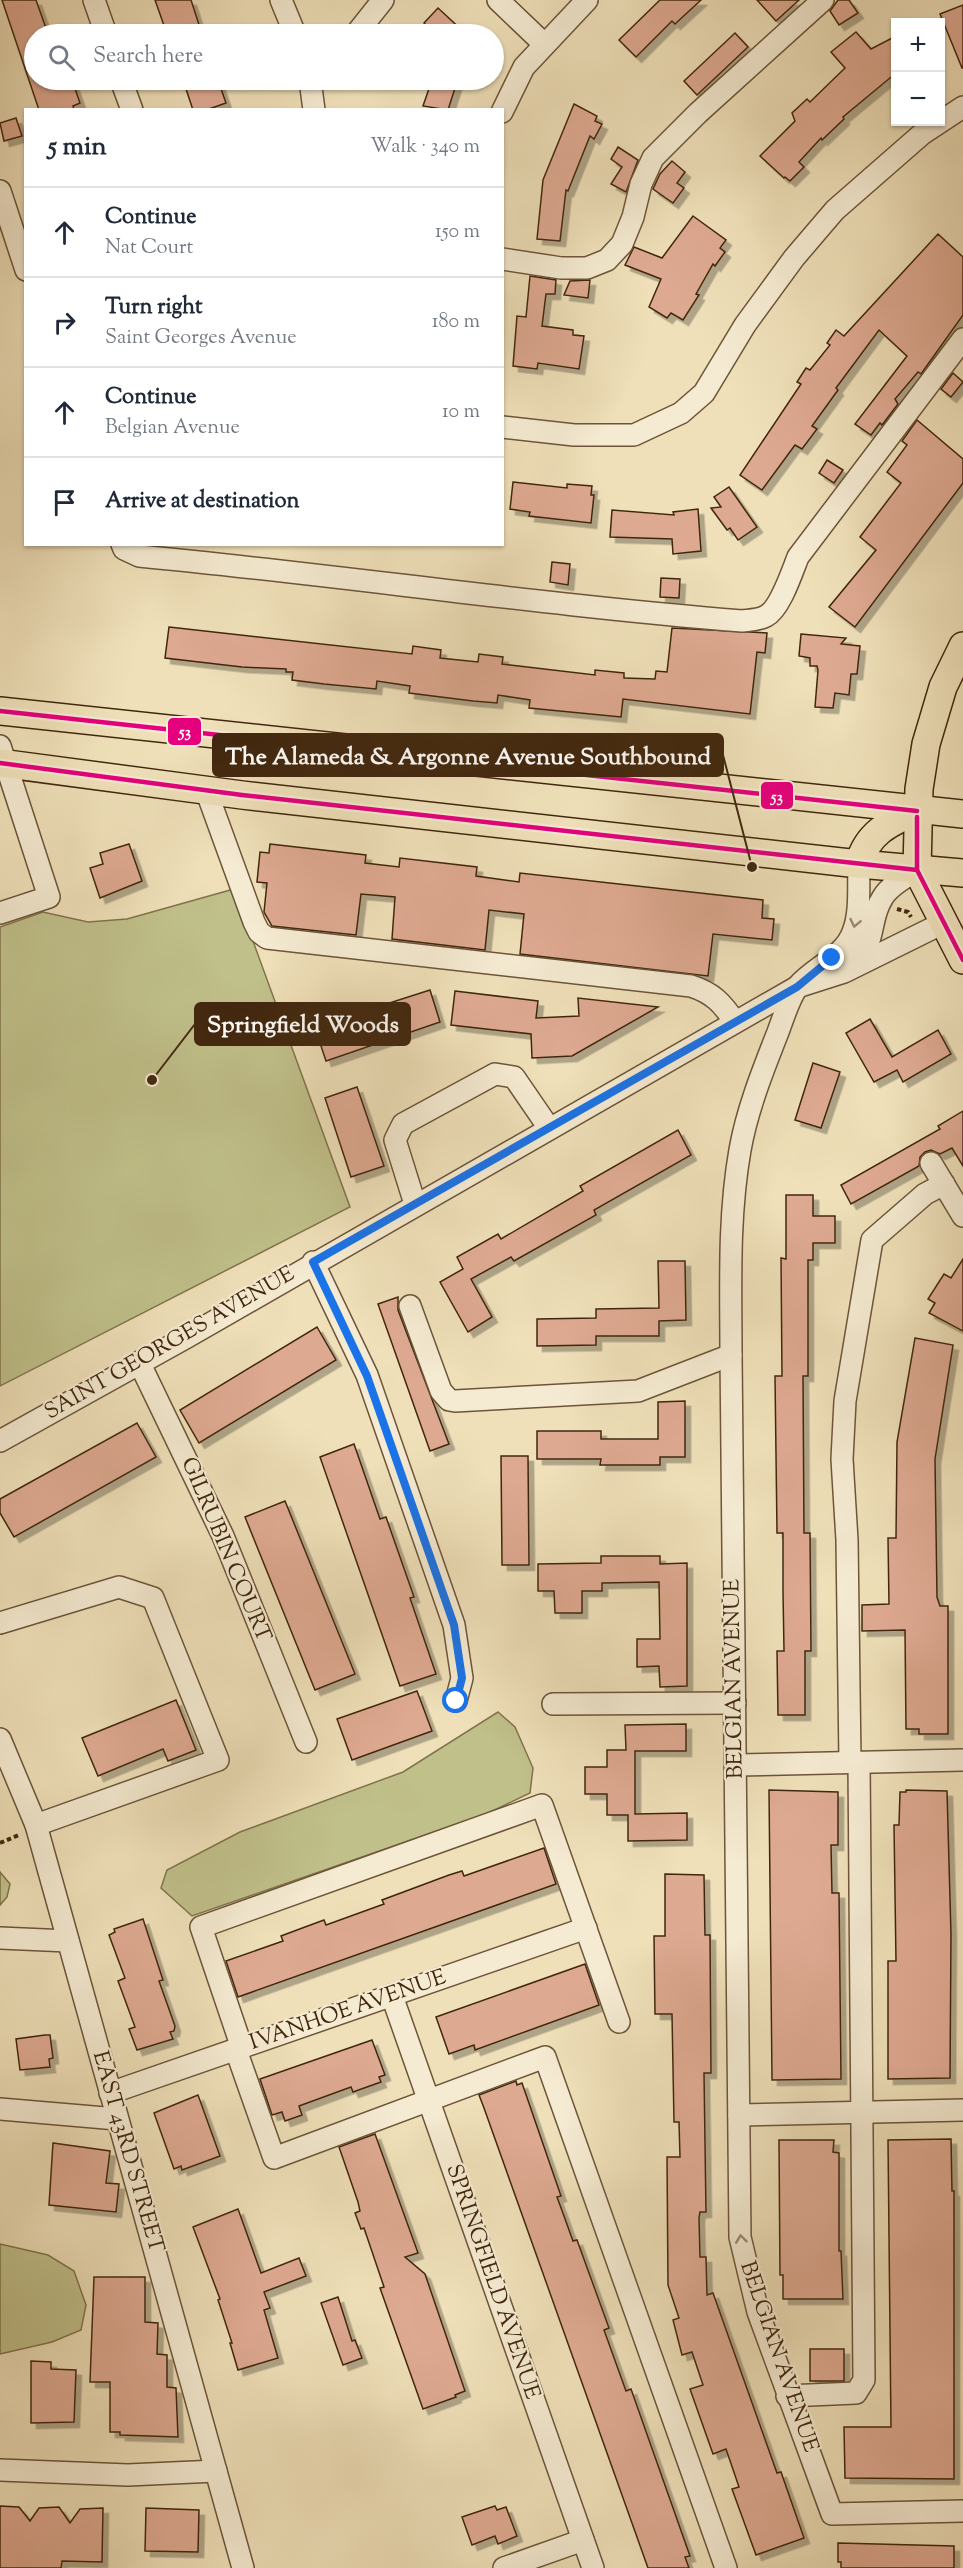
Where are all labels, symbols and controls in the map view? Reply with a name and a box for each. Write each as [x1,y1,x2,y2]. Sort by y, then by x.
map controls [891,18,945,126]
button: + [891,18,945,72]
search box [24,24,504,90]
icon: search [45,41,78,74]
text: Search here [93,41,203,73]
button: − [891,72,945,126]
text: 5 min [48,129,107,166]
text: Walk · 340 m [370,133,480,162]
text: Continue [105,202,196,234]
icon: ahead [48,216,81,249]
text: 150 m [435,218,480,247]
text: Nat Court [105,234,193,263]
text: Turn right [105,292,202,324]
icon: right [48,306,81,339]
text: 180 m [432,308,480,337]
text: Saint Georges Avenue [105,324,297,353]
text: Continue [105,382,196,414]
icon: ahead [48,396,81,429]
text: 10 m [442,398,480,427]
text: Belgian Avenue [105,414,240,443]
icon: arrive [48,486,81,519]
text: Arrive at destination [105,486,300,518]
line badge: 53 [167,717,202,746]
text: 53 [177,722,192,745]
callout: The Alameda & Argonne Avenue Southbound [213,734,723,776]
text: The Alameda & Argonne Avenue Southbound [225,741,711,775]
line badge: 53 [760,781,794,810]
text: 53 [769,787,784,810]
one-way arrow [850,917,863,927]
route end [818,944,844,970]
callout: Springfield Woods [195,1003,410,1045]
text: Springfield Woods [207,1009,399,1043]
street label: SAINT GEORGES AVENUE [39,1259,301,1429]
street label: GILRUBIN COURT [172,1453,279,1648]
street label: BELGIAN AVENUE [717,1579,753,1779]
route start [442,1687,468,1713]
street label: IVANHOE AVENUE [245,1962,451,2060]
street label: EAST 43RD STREET [83,2047,171,2257]
street label: SPRINGFIELD AVENUE [437,2160,547,2404]
one-way arrow [735,2235,748,2244]
street label: BELGIAN AVENUE [730,2257,826,2457]

